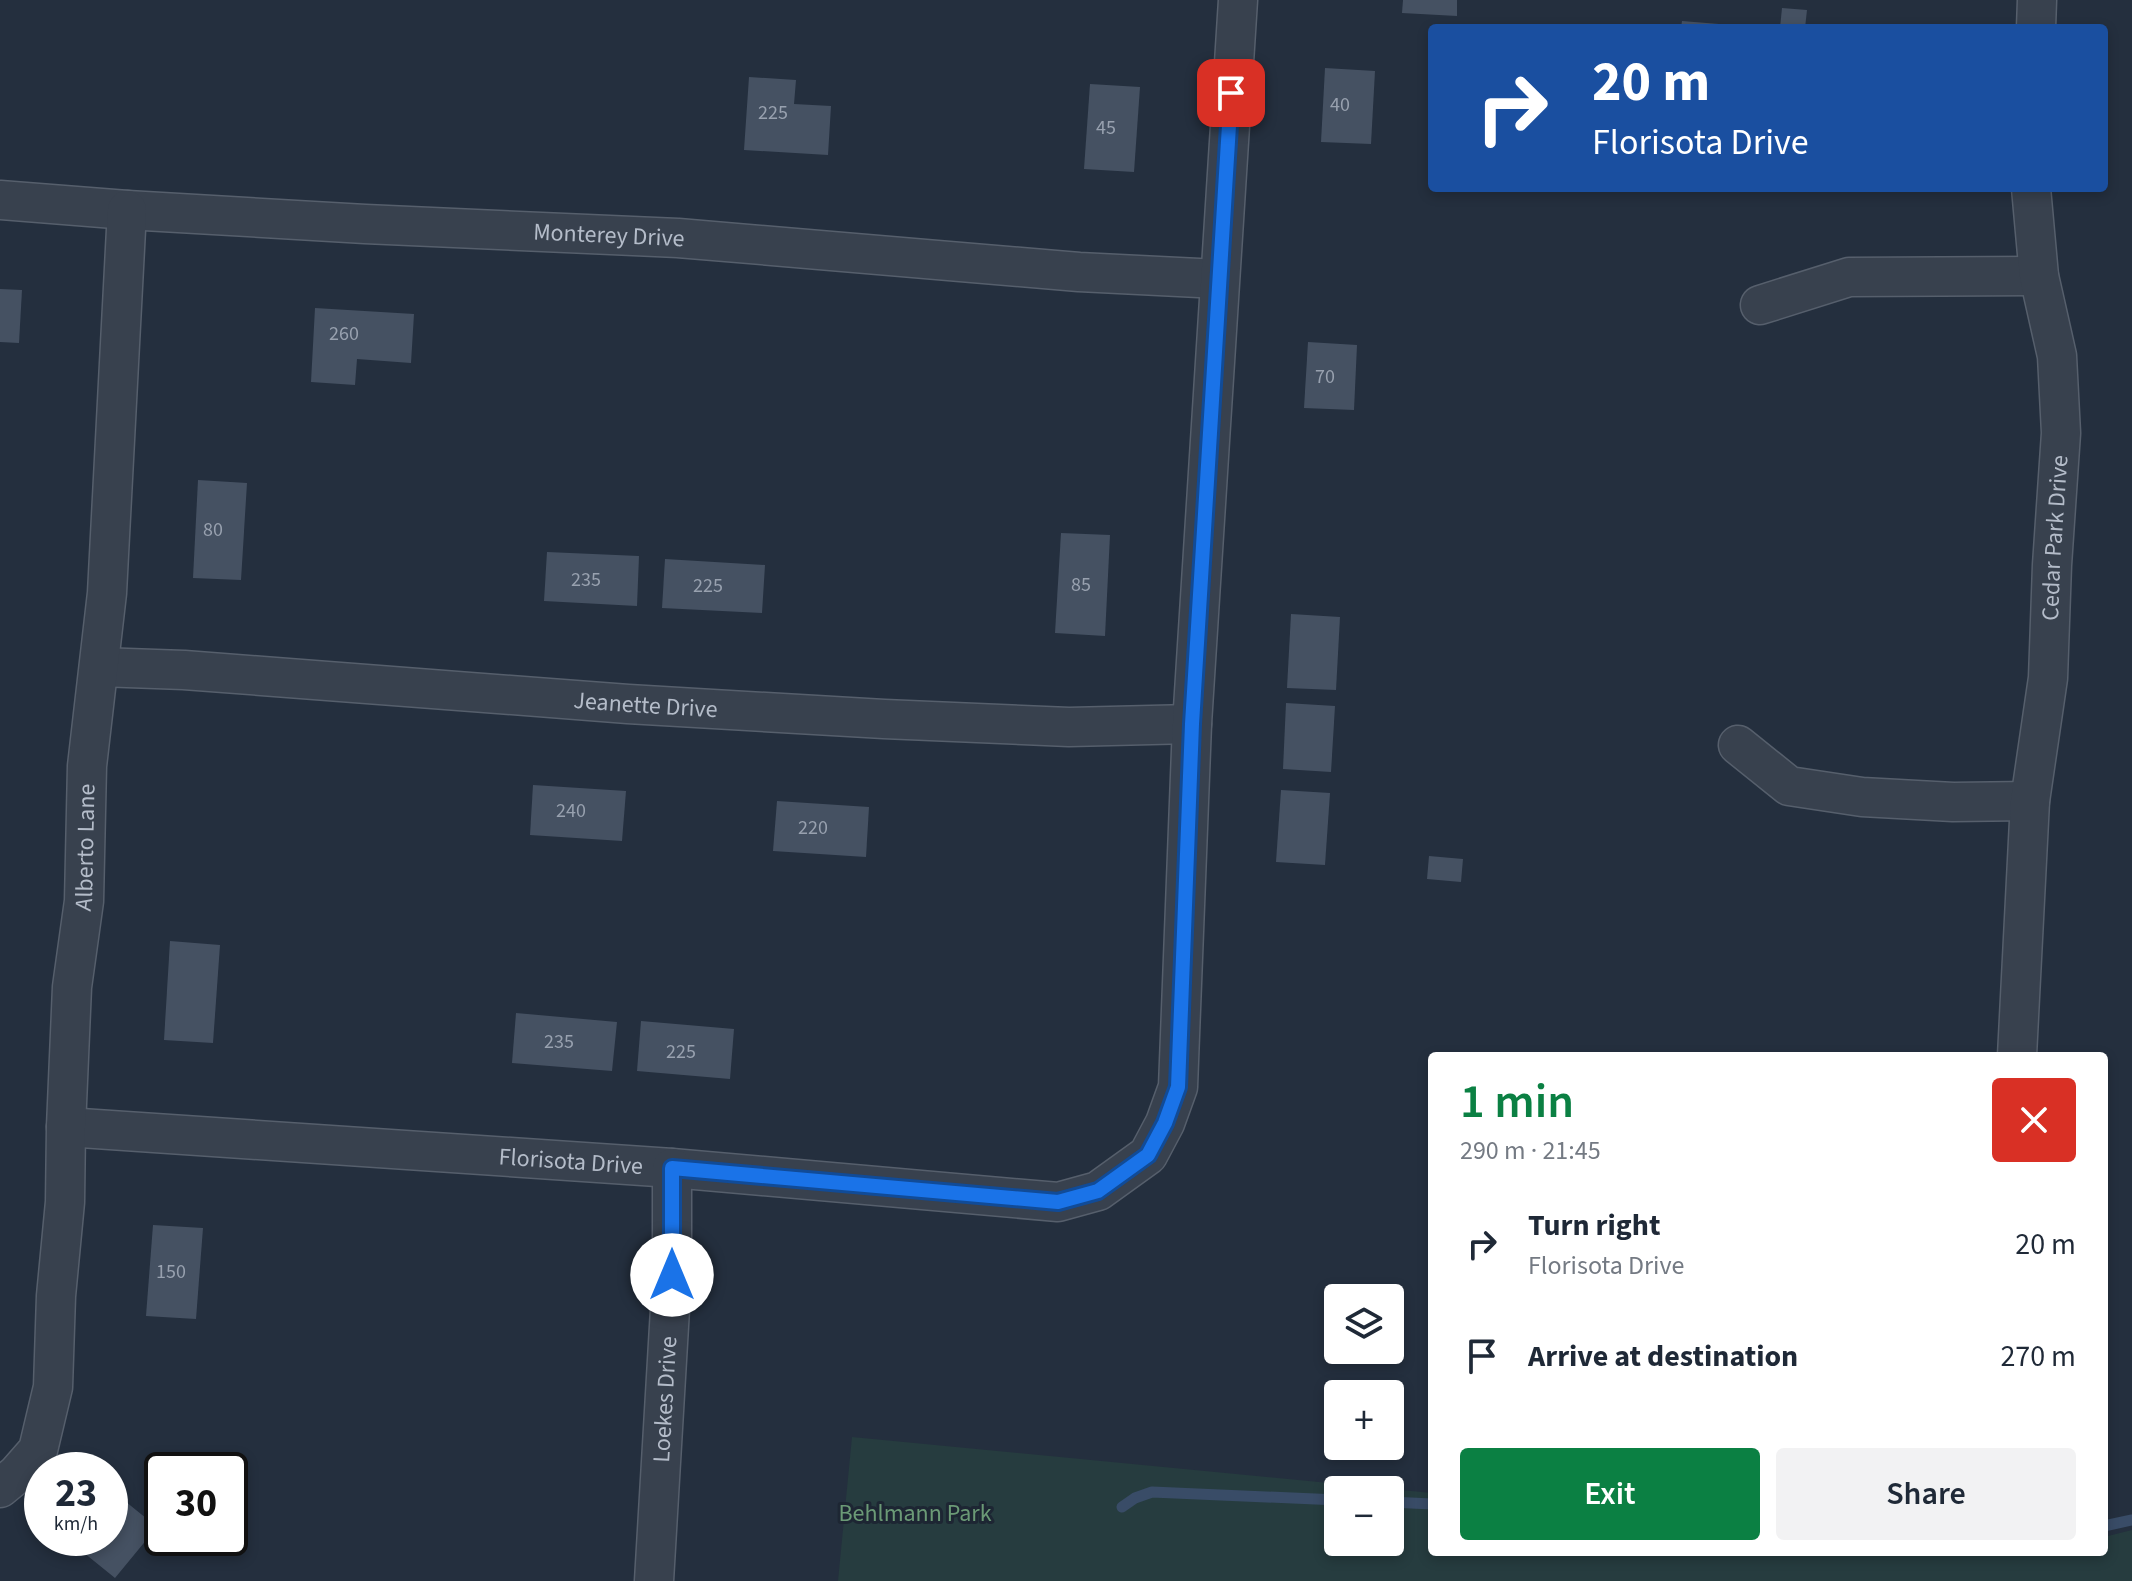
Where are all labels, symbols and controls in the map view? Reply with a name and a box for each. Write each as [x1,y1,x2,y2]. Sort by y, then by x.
text: 20 m [1592,43,1710,122]
icon: right [1460,56,1564,160]
pin [1197,59,1265,127]
icon: arrive [1209,71,1253,115]
house number: 40 [1330,91,1350,119]
house number: 225 [758,99,788,127]
house number: 45 [1096,114,1116,142]
text: Florisota Drive [1592,117,1809,168]
street label: Monterey Drive [532,215,686,256]
house number: 260 [329,320,359,348]
house number: 70 [1315,363,1335,391]
street label: Cedar Park Drive [2033,454,2077,621]
house number: 80 [203,516,223,544]
house number: 235 [571,566,601,594]
house number: 85 [1071,571,1091,599]
house number: 225 [693,572,723,600]
street label: Jeanette Drive [572,683,719,727]
street label: Alberto Lane [66,783,105,913]
house number: 240 [556,797,586,825]
house number: 220 [798,814,828,842]
house number: 235 [544,1028,574,1056]
house number: 225 [666,1038,696,1066]
text: 1 min [1460,1068,1574,1136]
button: close [1992,1078,2076,1162]
text: 290 m · 21:45 [1460,1132,1601,1169]
street label: Florisota Drive [498,1139,644,1184]
text: Turn right [1528,1204,1660,1247]
icon: right [1460,1222,1504,1266]
text: 20 m [2015,1223,2076,1266]
position arrow [630,1233,714,1317]
text: Florisota Drive [1528,1247,1684,1284]
house number: 150 [156,1258,186,1286]
map controls [1324,1284,1404,1556]
button: layers [1324,1284,1404,1364]
icon: arrive [1460,1334,1504,1378]
street label: Loekes Drive [644,1335,686,1464]
text: Arrive at destination [1528,1335,1798,1378]
text: 270 m [2000,1335,2076,1378]
button: + [1324,1380,1404,1460]
button: Exit [1460,1448,1760,1540]
button: Share [1776,1448,2076,1540]
speed limit sign: 30 [144,1452,248,1556]
text: 23 [55,1465,97,1522]
button: − [1324,1476,1404,1556]
park label: Behlmann Park [838,1496,992,1531]
text: km/h [54,1510,98,1538]

